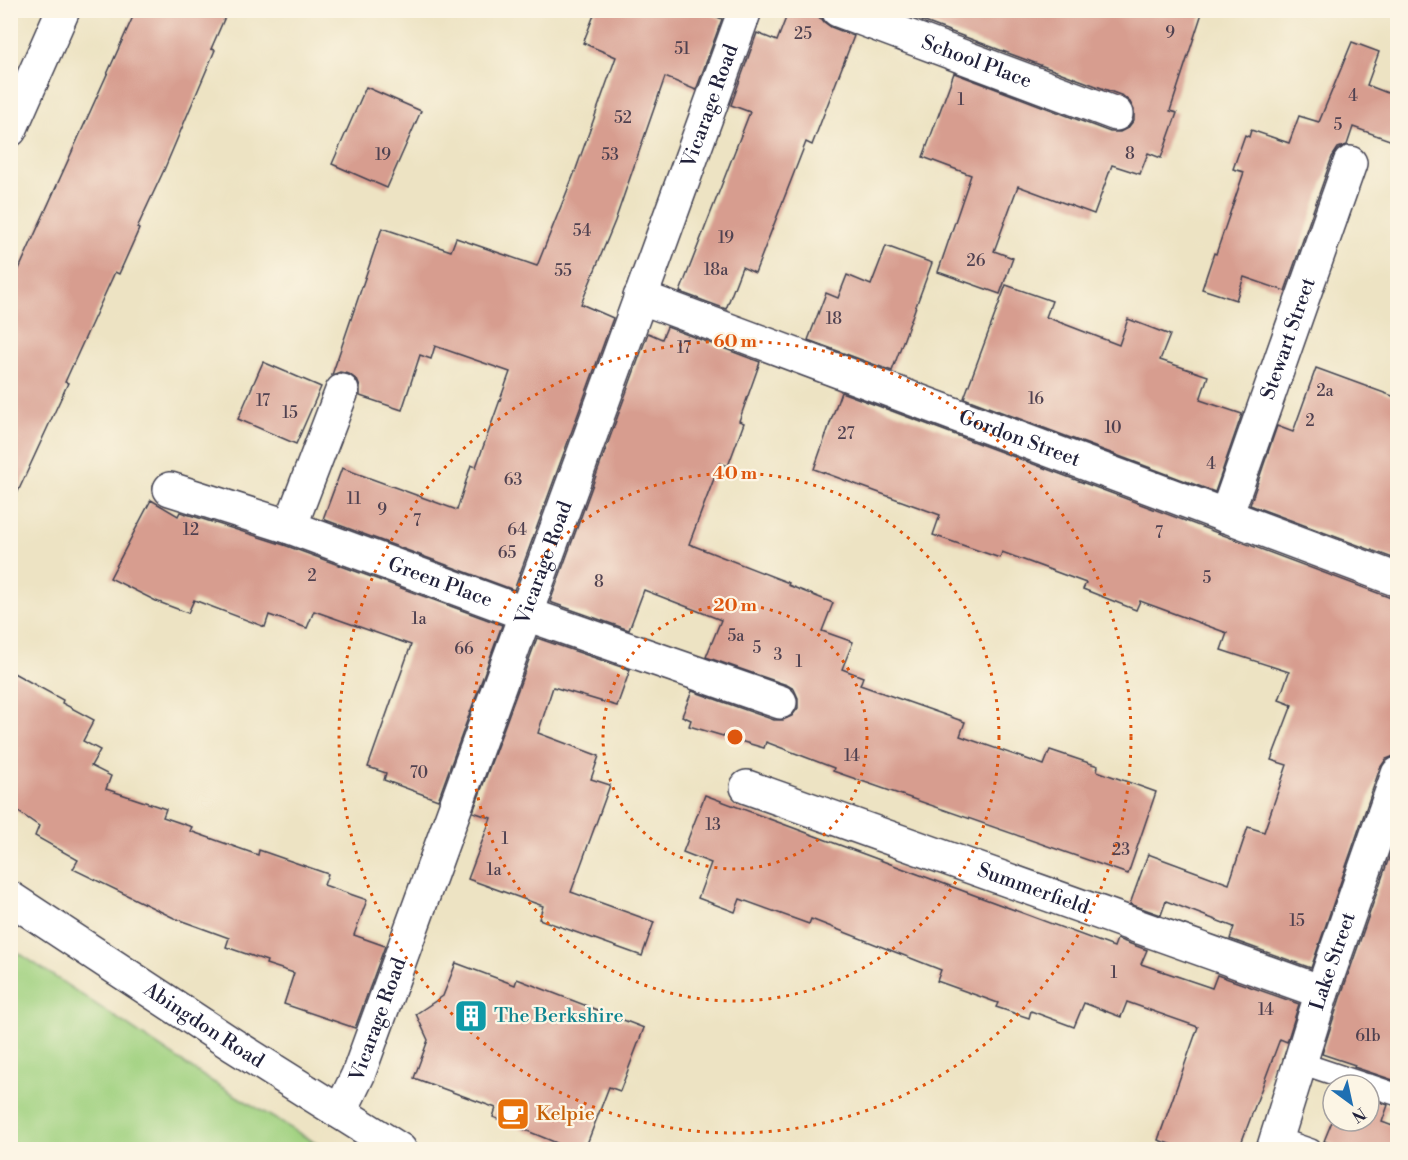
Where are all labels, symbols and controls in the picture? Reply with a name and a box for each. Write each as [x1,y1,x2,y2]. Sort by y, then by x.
house number: 9 [1165,23,1175,43]
house number: 25 [794,24,812,44]
street label: School Place [918,30,1035,94]
house number: 51 [674,39,690,59]
street label: Vicarage Road [676,40,744,172]
house number: 4 [1348,86,1358,106]
house number: 1 [958,90,965,110]
house number: 52 [614,108,632,128]
house number: 5 [1334,115,1343,135]
house number: 8 [1125,144,1135,164]
house number: 19 [375,145,391,165]
house number: 53 [601,145,619,165]
house number: 54 [573,221,592,241]
house number: 19 [718,228,734,248]
house number: 26 [967,251,986,271]
house number: 18a [704,260,729,280]
house number: 55 [554,261,572,281]
street label: Stewart Street [1255,274,1321,403]
house number: 18 [826,309,842,329]
text: 60 m [713,330,757,353]
house number: 17 [677,338,691,358]
house number: 2a [1316,381,1335,401]
house number: 16 [1028,389,1044,409]
house number: 17 [256,391,270,411]
house number: 15 [282,403,298,423]
street label: Gordon Street [955,405,1084,473]
house number: 2 [1305,411,1315,431]
house number: 10 [1105,418,1122,438]
house number: 27 [837,424,855,444]
house number: 4 [1206,454,1216,474]
text: 40 m [713,462,758,485]
house number: 63 [504,470,522,490]
house number: 11 [347,489,361,509]
street label: Vicarage Road [510,497,578,629]
house number: 9 [377,500,387,520]
house number: 7 [413,511,421,531]
house number: 12 [183,520,199,540]
house number: 64 [507,520,527,540]
house number: 7 [1155,523,1163,543]
house number: 65 [498,543,516,563]
street label: Green Place [385,552,496,613]
house number: 2 [307,566,317,586]
house number: 5 [1203,568,1212,588]
house number: 8 [594,572,604,592]
text: 20 m [713,594,757,617]
house number: 1a [412,609,427,629]
house number: 5a [728,626,745,646]
house number: 5 [753,638,762,658]
house number: 66 [454,639,474,659]
house number: 3 [774,645,783,665]
house number: 1 [796,652,803,672]
centre of rings [725,727,745,747]
house number: 14 [844,746,860,766]
house number: 70 [410,763,428,783]
house number: 13 [705,815,721,835]
house number: 1 [502,829,509,849]
house number: 23 [1112,840,1130,860]
street label: Summerfield [974,858,1093,921]
house number: 1a [487,860,502,880]
street label: Lake Street [1305,909,1361,1013]
house number: 15 [1289,911,1305,931]
street label: Vicarage Road [344,954,412,1086]
house number: 1 [1111,963,1118,983]
street label: Abingdon Road [138,977,269,1074]
building icon: The Berkshire [453,998,489,1034]
house number: 14 [1258,1000,1274,1020]
place label: The Berkshire [494,1004,624,1029]
house number: 61b [1355,1026,1381,1046]
north arrow [1321,1073,1381,1133]
cafe icon: Kelpie [495,1096,531,1132]
place label: Kelpie [536,1102,595,1127]
text: N [1348,1103,1369,1127]

